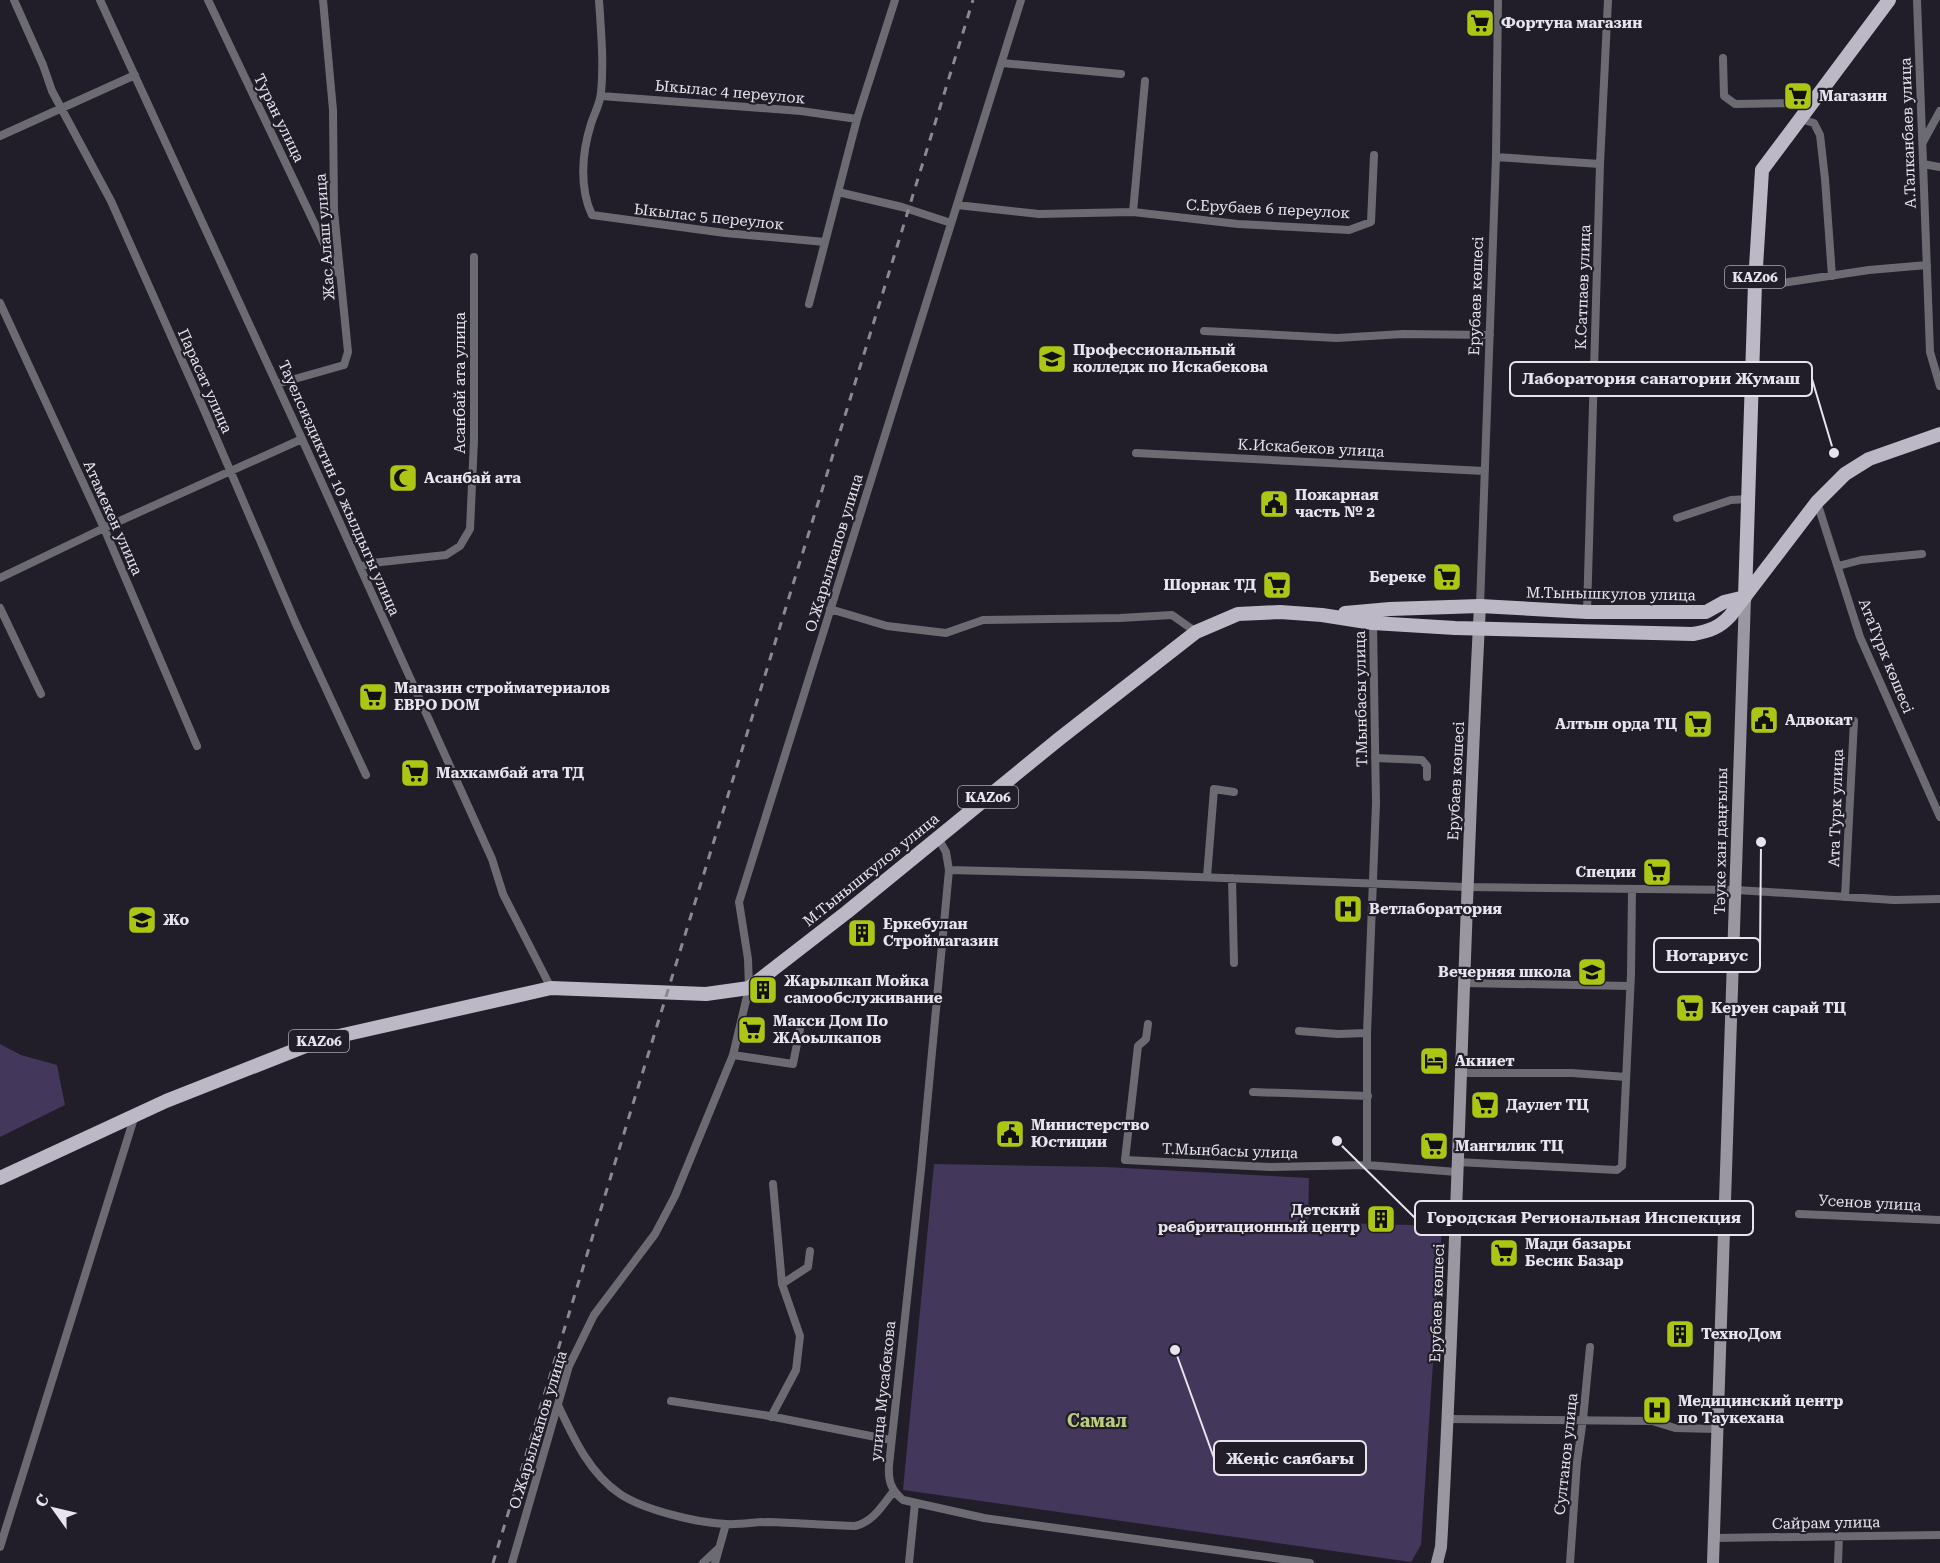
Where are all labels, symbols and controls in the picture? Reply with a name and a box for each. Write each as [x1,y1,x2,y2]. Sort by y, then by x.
supermarket icon: Фортуна магазин [1464,7,1496,39]
place label: Фортуна магазин [1501,14,1642,32]
street label: А.Талканбаев улица [1896,57,1920,209]
street label: Туран улица [250,71,308,165]
street label: Ыкылас 4 переулок [654,76,806,108]
supermarket icon: Магазин [1782,80,1814,112]
place label: Магазин [1819,87,1887,105]
street label: Жас Алаш улица [312,173,338,301]
street label: С.Ерубаев 6 переулок [1186,196,1351,222]
street label: Ыкылас 5 переулок [633,200,785,234]
street label: К.Сатпаев улица [1572,224,1594,350]
street label: Ерубаев көшесі [1465,236,1487,356]
road number: KАZ06 [1725,266,1785,288]
street label: Асанбай ата улица [451,312,469,454]
street label: Парасат улица [174,326,236,436]
place label: Профессиональный колледж по Искабекова [1073,341,1268,376]
school or university icon: Профессиональный колледж по Искабекова [1036,343,1068,375]
street label: Тауелсиздиктин 10 жылдыгы улица [274,357,404,619]
callout: Лаборатория санатории Жумаш [1510,362,1812,396]
text: Лаборатория санатории Жумаш [1522,369,1801,388]
street label: К.Искабеков улица [1237,435,1385,461]
street label: Атамекен улица [80,458,146,578]
mosque icon: Асанбай ата [387,462,419,494]
place label: Асанбай ата [424,469,521,487]
street label: О.Жарылкапов улица [801,472,867,634]
place label: Пожарная часть № 2 [1295,486,1379,521]
public building icon: Пожарная часть № 2 [1258,488,1290,520]
supermarket icon: Береке [1431,561,1463,593]
place label: Береке [1369,568,1426,586]
supermarket icon: Шорнак ТД [1261,569,1293,601]
place label: Шорнак ТД [1164,576,1256,594]
street label: М.Тынышкулов улица [1526,584,1696,604]
street label: АтаТүрк көшесі [1855,596,1917,716]
street label: Т.Мынбасы улица [1351,631,1371,767]
place label: Магазин стройматериалов ЕВРО DOM [394,679,610,714]
supermarket icon: Магазин стройматериалов ЕВРО DOM [357,681,389,713]
public building icon: Адвокат [1748,704,1780,736]
supermarket icon: Алтын орда ТЦ [1682,708,1714,740]
place label: Адвокат [1785,711,1852,729]
place label: Алтын орда ТЦ [1555,715,1678,733]
street label: Ерубаев көшесі [1444,721,1468,841]
street label: Ата Турк улица [1825,749,1847,867]
supermarket icon: Махкамбай ата ТД [399,757,431,789]
place label: Махкамбай ата ТД [436,764,584,782]
street label: Тәуке хан даңғылы [1711,767,1731,915]
road number: KАZ06 [958,786,1018,808]
street label: М.Тынышкулов улица [799,810,943,930]
supermarket icon: Специи [1641,856,1673,888]
place label: Специи [1576,863,1636,881]
hospital icon: Ветлаборатория [1332,893,1364,925]
place label: Ветлаборатория [1369,900,1503,918]
school or university icon: Жо [126,904,158,936]
place label: Жо [163,911,190,929]
place label: Еркебулан Строймагазин [883,915,999,950]
building icon: Еркебулан Строймагазин [846,917,878,949]
callout: Нотариус [1654,938,1760,972]
text: Нотариус [1666,946,1748,965]
school or university icon: Вечерняя школа [1576,956,1608,988]
place label: Вечерняя школа [1438,963,1571,981]
place label: Жарылкап Мойка самообслуживание [784,972,943,1007]
building icon: Жарылкап Мойка самообслуживание [747,974,779,1006]
supermarket icon: Керуен сарай ТЦ [1674,992,1706,1024]
place label: Керуен сарай ТЦ [1711,999,1847,1017]
place label: Макси Дом По ЖАоылкапов [773,1012,888,1047]
supermarket icon: Макси Дом По ЖАоылкапов [736,1014,768,1046]
road number: KАZ06 [289,1030,349,1052]
hotel icon: Акниет [1418,1045,1450,1077]
place label: Акниет [1455,1052,1514,1070]
supermarket icon: Даулет ТЦ [1469,1089,1501,1121]
place label: Даулет ТЦ [1506,1096,1589,1114]
place label: Министерство Юстиции [1031,1116,1150,1151]
public building icon: Министерство Юстиции [994,1118,1026,1150]
supermarket icon: Мангилик ТЦ [1418,1130,1450,1162]
place label: Мангилик ТЦ [1455,1137,1564,1155]
street label: Т.Мынбасы улица [1162,1140,1298,1162]
street label: Усенов улица [1818,1191,1922,1215]
place label: Детский реабритационный центр [1158,1201,1360,1236]
callout: Городская Региональная Инспекция [1415,1201,1753,1235]
building icon: Детский реабритационный центр [1365,1203,1397,1235]
text: Городская Региональная Инспекция [1427,1208,1741,1227]
place label: Мади базары Бесик Базар [1525,1235,1632,1270]
supermarket icon: Мади базары Бесик Базар [1488,1237,1520,1269]
street label: Ерубаев көшесі [1426,1243,1448,1363]
building icon: ТехноДом [1664,1318,1696,1350]
street label: улица Мусабекова [867,1320,899,1462]
place label: ТехноДом [1701,1325,1782,1343]
street label: О.Жарылкапов улица [505,1349,571,1511]
street label: Султанов улица [1551,1392,1581,1516]
place label: Медицинский центр по Таукехана [1678,1392,1843,1427]
hospital icon: Медицинский центр по Таукехана [1641,1394,1673,1426]
district label: Самал [1067,1410,1127,1431]
callout: Жеңіс саябағы [1214,1441,1366,1475]
text: Жеңіс саябағы [1226,1449,1355,1468]
north arrow [24,1479,84,1539]
text: С [31,1491,53,1511]
street label: Сайрам улица [1772,1513,1880,1533]

